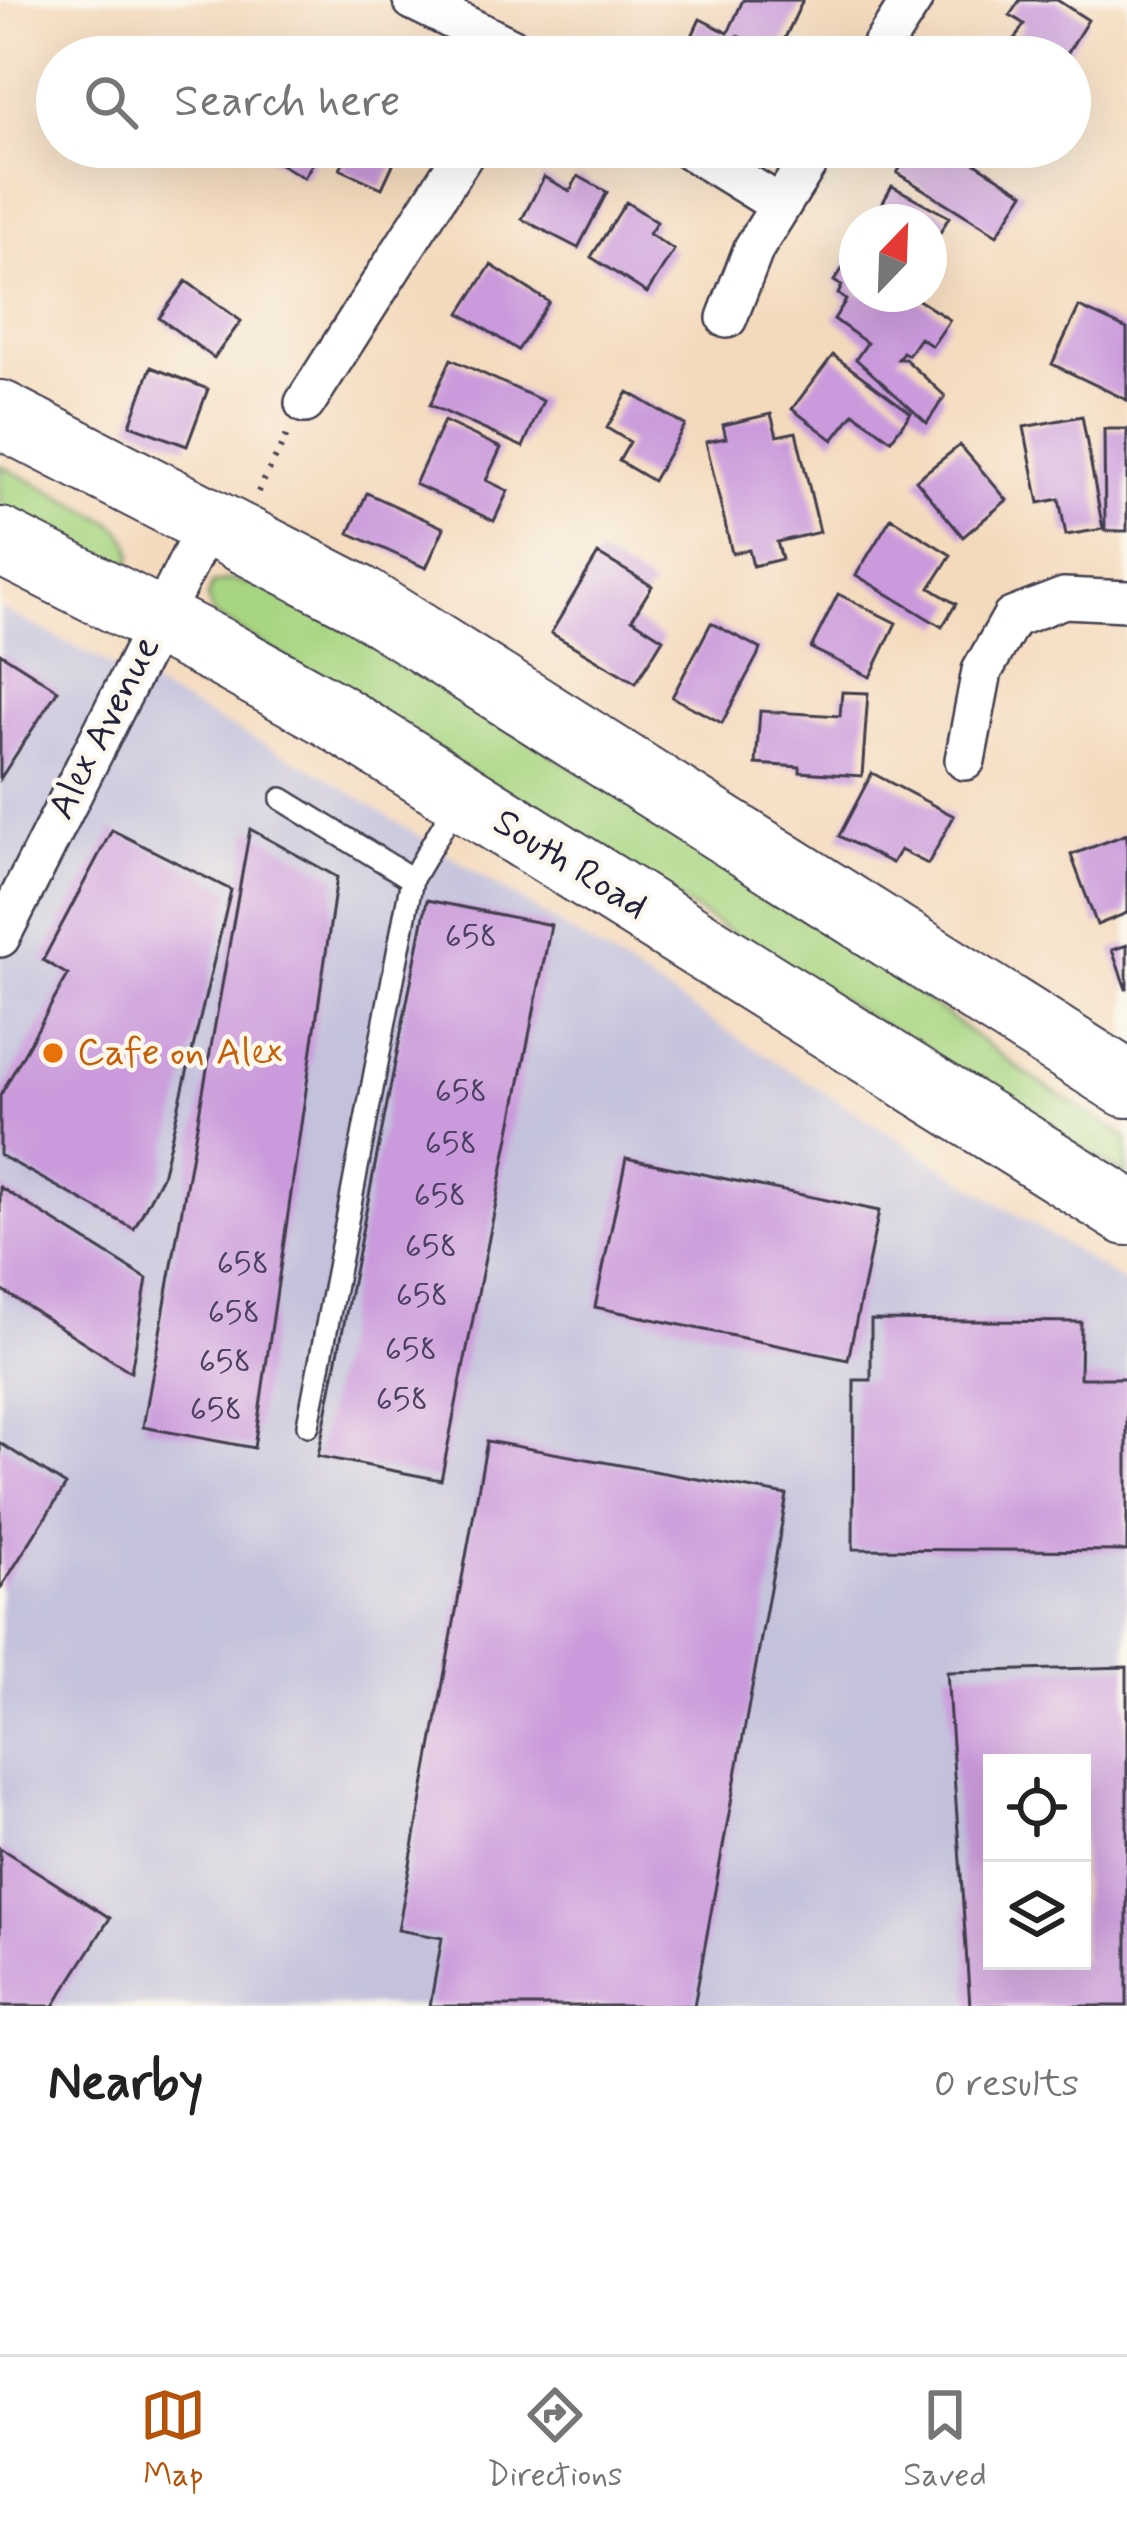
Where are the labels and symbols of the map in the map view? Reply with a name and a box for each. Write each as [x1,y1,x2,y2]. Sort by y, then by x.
north arrow [839,204,947,312]
street label: Alex Avenue [37,628,173,828]
street label: South Road [483,797,657,933]
house number: 658 [445,916,497,960]
place label: Cafe on Alex [77,1028,283,1079]
marker: Cafe on Alex [40,1040,66,1066]
house number: 658 [435,1071,487,1115]
house number: 658 [425,1123,477,1167]
house number: 658 [414,1175,466,1219]
house number: 658 [405,1226,457,1270]
house number: 658 [217,1243,269,1287]
house number: 658 [396,1275,448,1319]
house number: 658 [208,1292,260,1336]
house number: 658 [385,1329,437,1373]
house number: 658 [199,1341,251,1385]
house number: 658 [376,1379,428,1423]
house number: 658 [190,1389,242,1433]

